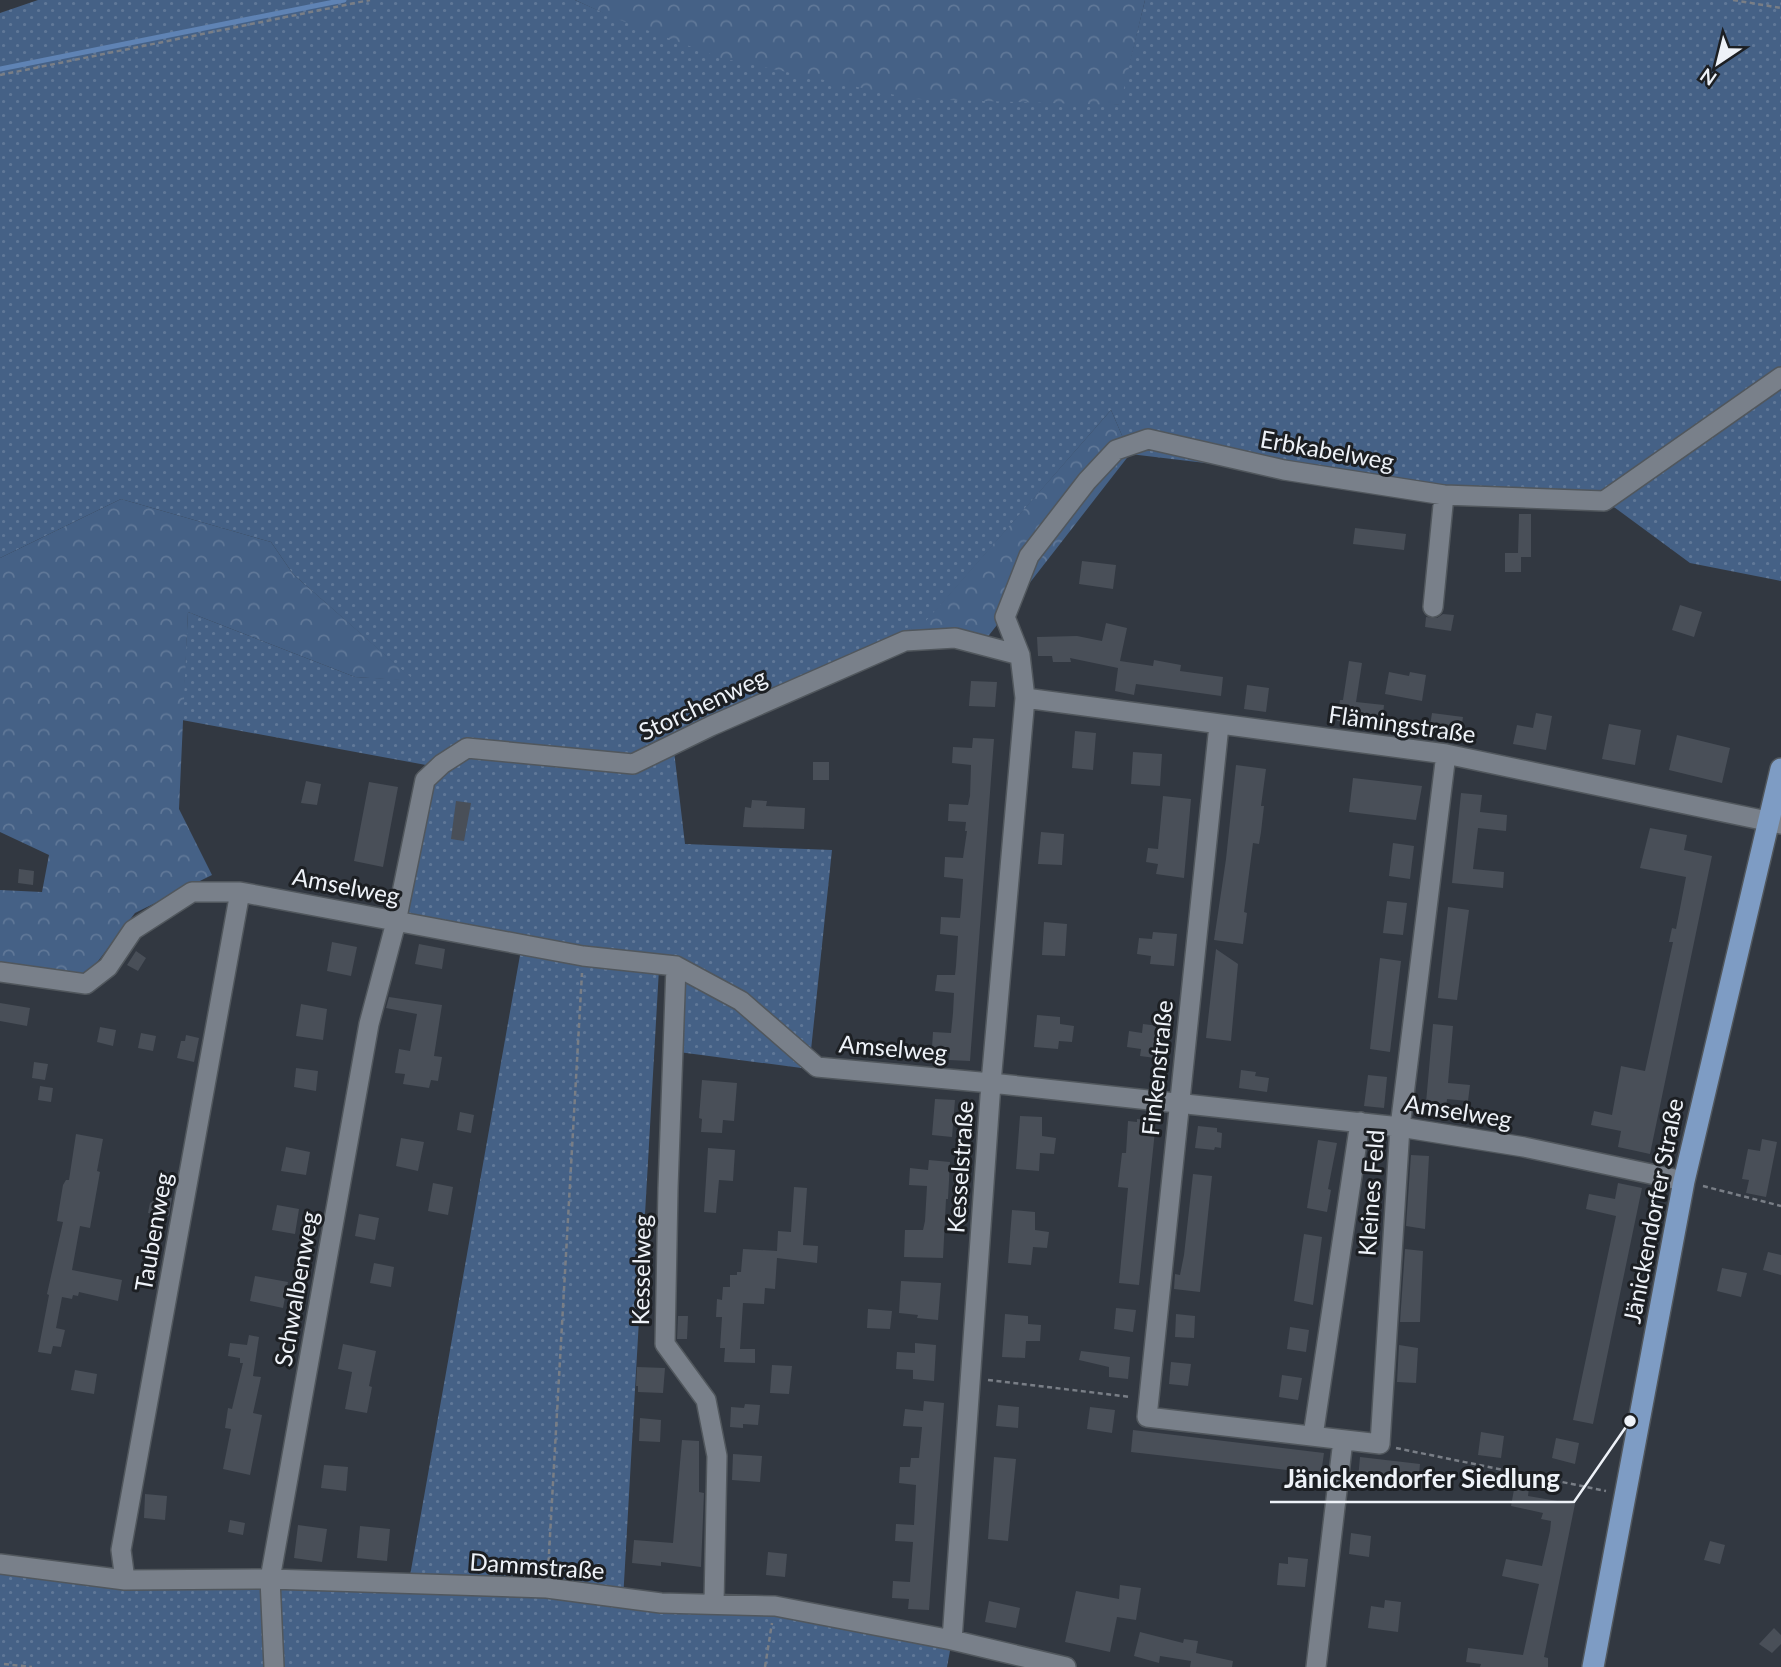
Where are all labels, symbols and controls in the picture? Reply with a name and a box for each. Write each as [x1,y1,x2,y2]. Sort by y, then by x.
north arrow [1683,28,1753,98]
text: N [1695,64,1721,91]
street label: Erbkabelweg [1258,423,1396,476]
street label: Storchenweg [634,661,771,746]
street label: Flämingstraße [1327,699,1478,748]
street label: Amselweg [290,861,402,910]
street label: Finkenstraße [1135,999,1178,1137]
street label: Amselweg [838,1028,948,1067]
street label: Amselweg [1402,1088,1514,1133]
street label: Jänickendorfer Straße [1616,1096,1689,1326]
street label: Kesselstraße [940,1100,979,1234]
street label: Kleines Feld [1352,1129,1389,1257]
street label: Taubenweg [128,1170,177,1293]
street label: Schwalbenweg [268,1209,323,1369]
street label: Kesselweg [625,1214,656,1326]
callout: Jänickendorfer Siedlung [1270,1455,1574,1502]
text: Jänickendorfer Siedlung [1284,1462,1560,1494]
street label: Dammstraße [469,1546,606,1585]

